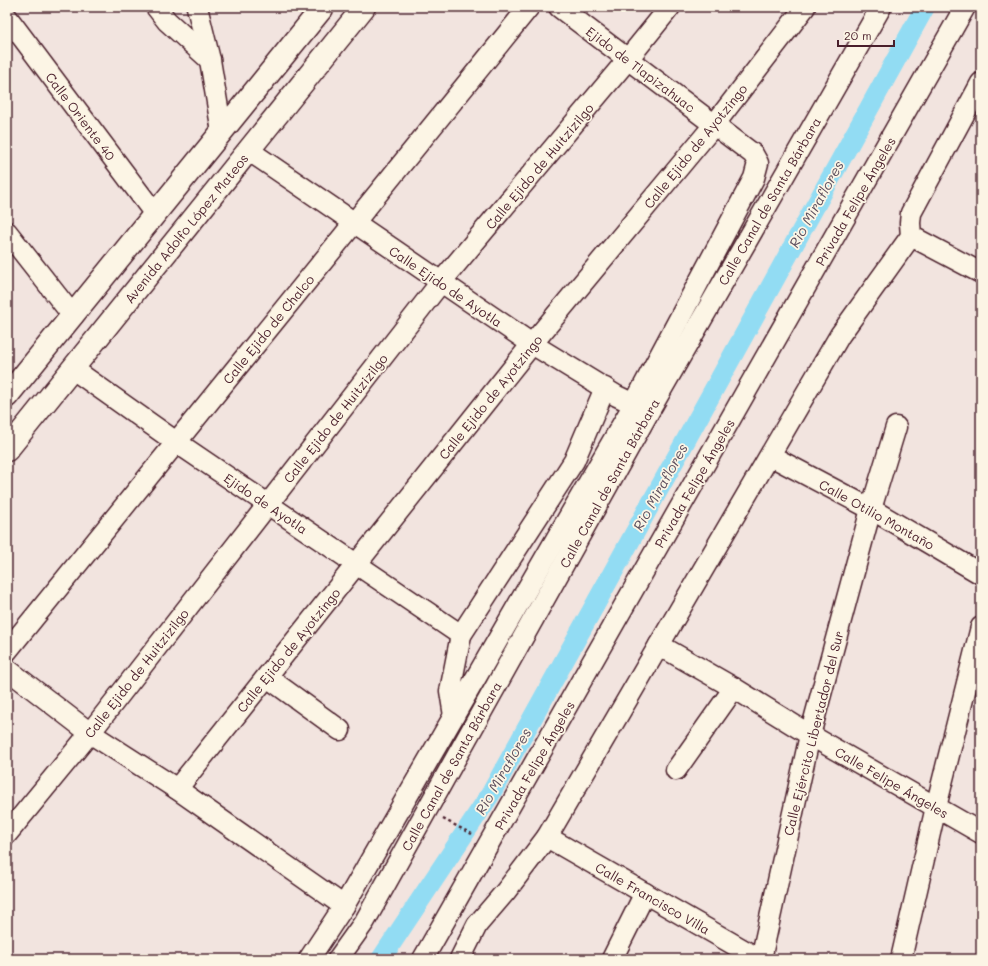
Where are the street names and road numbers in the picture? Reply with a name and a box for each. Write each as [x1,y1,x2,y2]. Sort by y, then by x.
street label: Ejido de Tlapizahuac [583,22,699,116]
street label: Calle Oriente 40 [42,69,120,163]
street label: Calle Ejido de Ayotzingo [640,80,751,212]
street label: Calle Ejido de Huitzizilgo [481,99,597,233]
street label: Calle Canal de Santa Bárbara [714,114,824,288]
street label: Privada Felipe Ángeles [811,133,899,269]
street label: Avenida Adolfo López Mateos [120,150,252,306]
street label: Calle Ejido de Ayotla [386,242,506,330]
street label: Calle Ejido de Chalco [219,271,318,387]
street label: Calle Ejido de Ayotzingo [435,331,546,463]
street label: Calle Ejido de Huitzizilgo [279,350,391,486]
street label: Calle Canal de Santa Bárbara [555,395,663,571]
street label: Privada Felipe Ángeles [650,415,738,551]
street label: Ejido de Ayotla [221,469,311,537]
street label: Calle Otilio Montaño [816,475,938,553]
street label: Calle Ejido de Ayotzingo [233,584,344,716]
street label: Calle Ejido de Huitzizilgo [80,605,192,741]
street label: Calle Ejército Libertador del Sur [779,629,847,837]
street label: Calle Canal de Santa Bárbara [397,678,505,854]
street label: Privada Felipe Ángeles [490,697,578,833]
street label: Calle Felipe Ángeles [832,743,952,821]
street label: Calle Francisco Villa [593,858,713,938]

